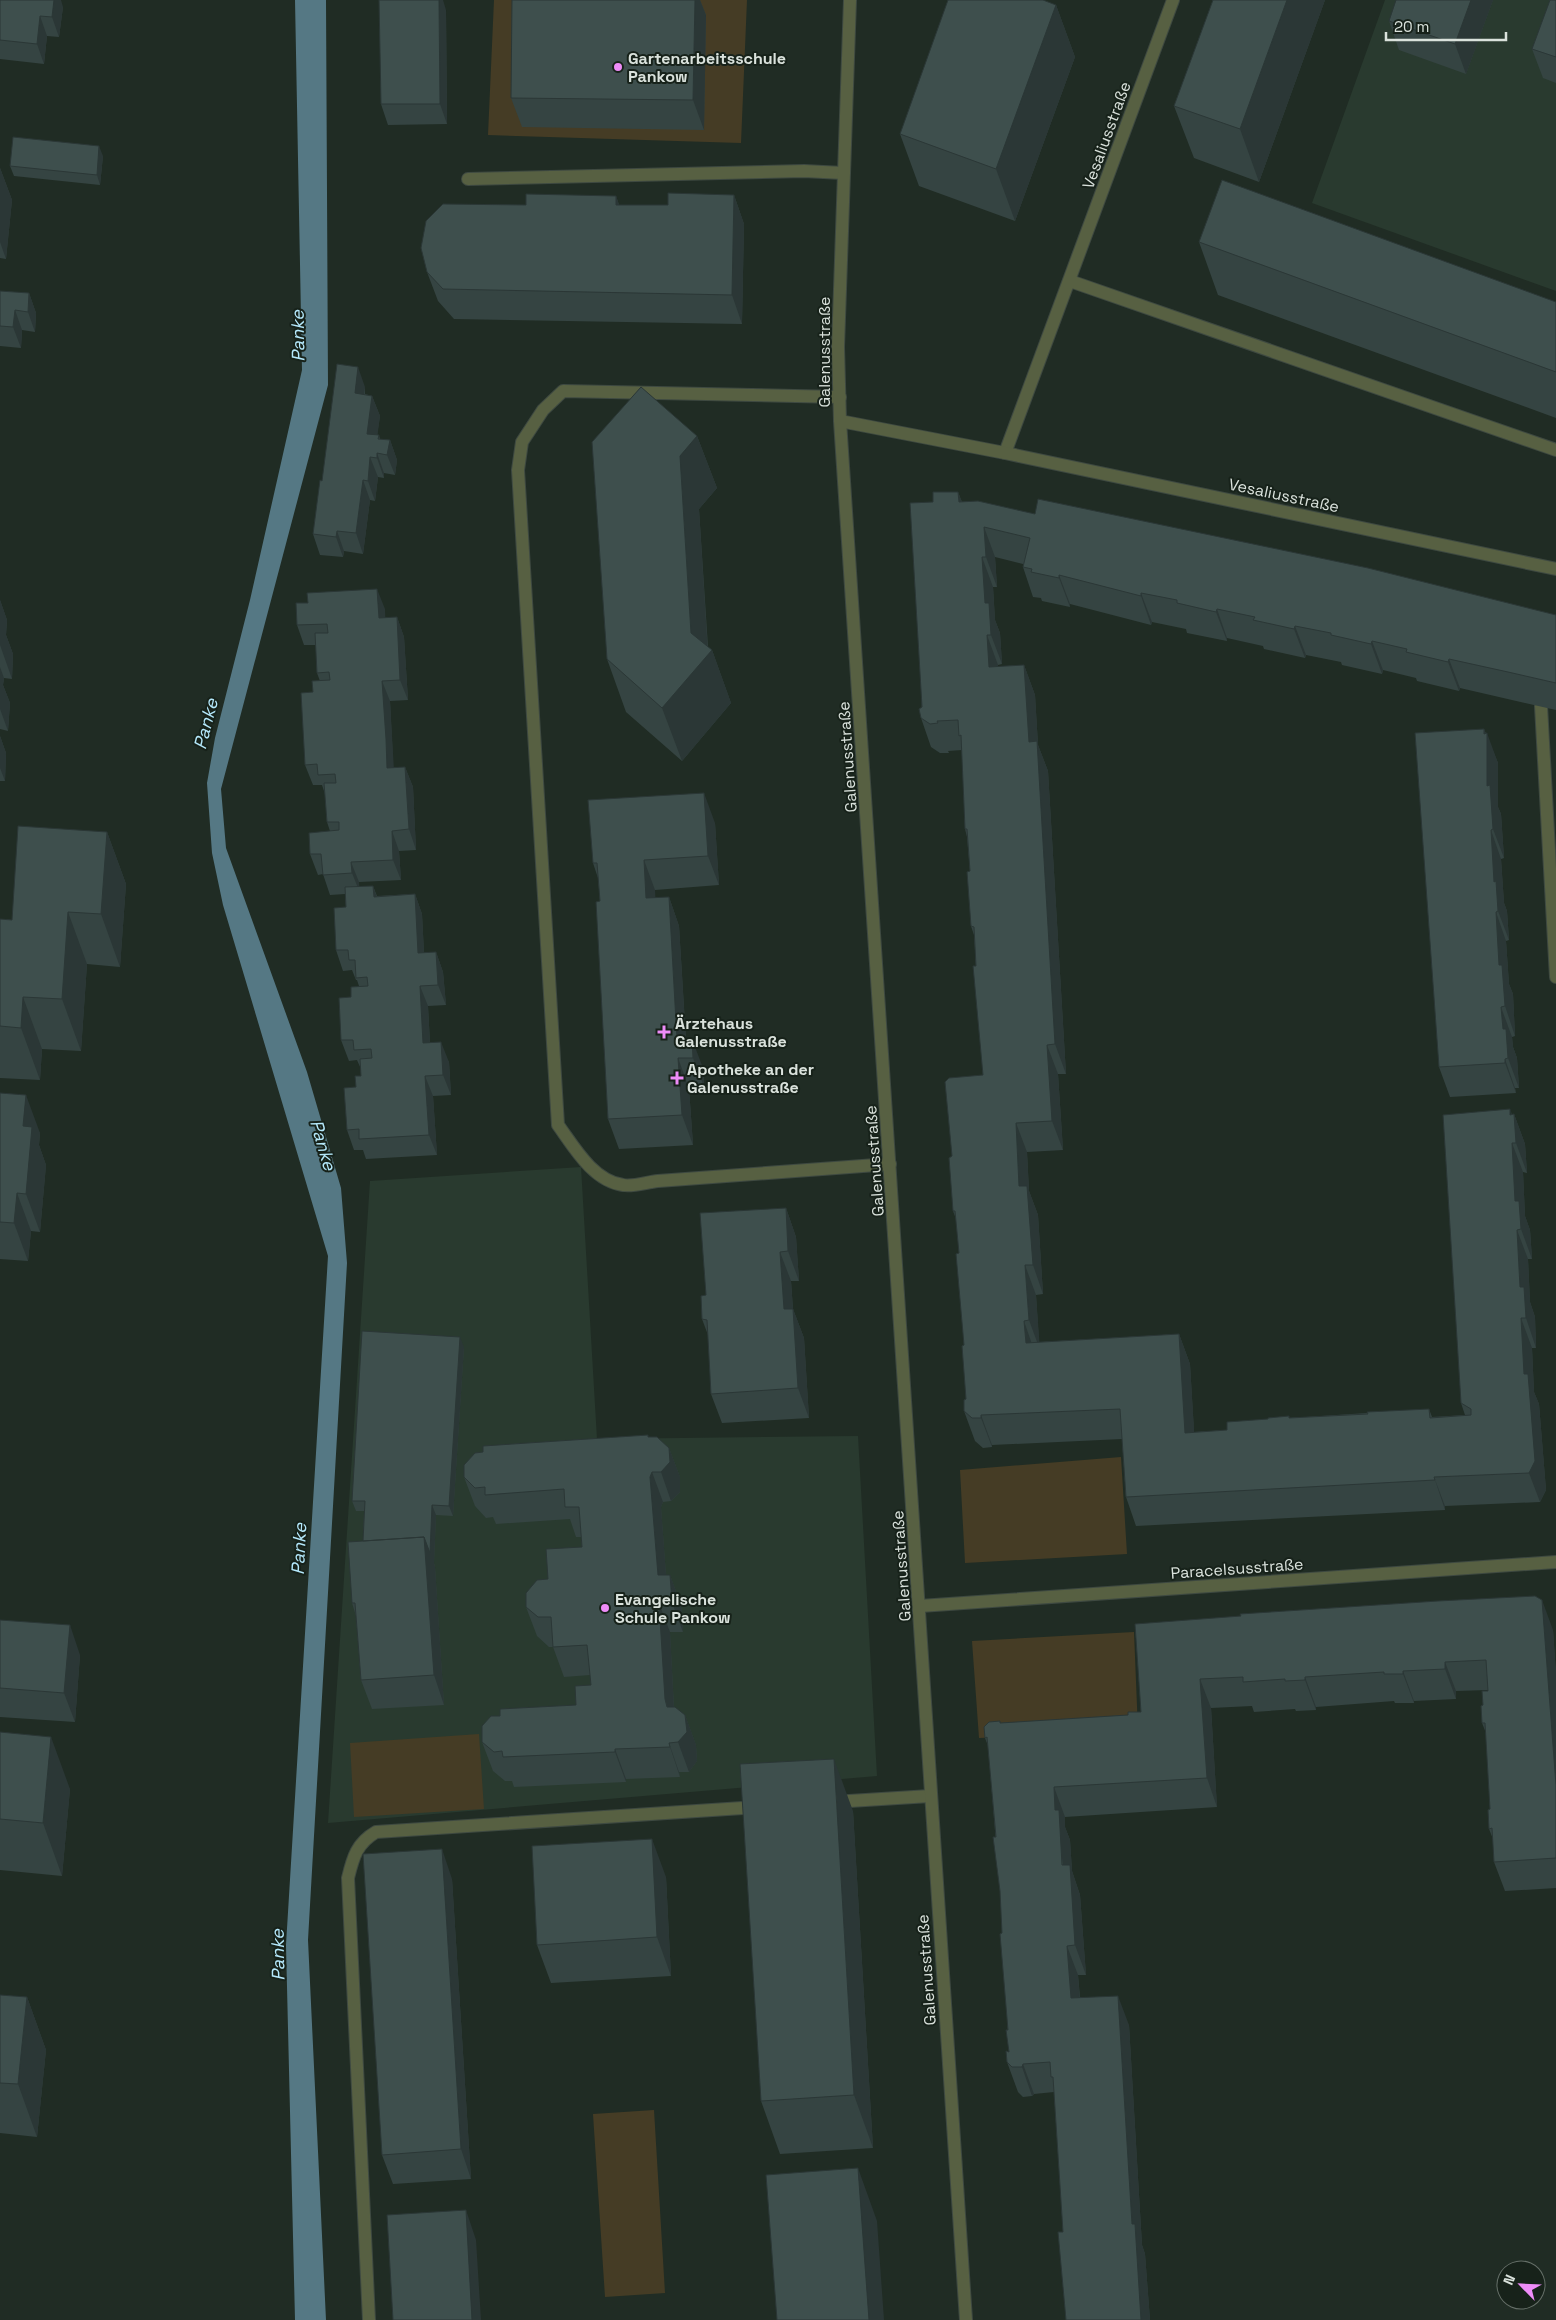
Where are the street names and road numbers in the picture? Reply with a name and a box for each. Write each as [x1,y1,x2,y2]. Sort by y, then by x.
street label: Vesaliusstraße [1077,79,1136,192]
street label: Galenusstraße [814,296,835,408]
street label: Vesaliusstraße [1227,474,1341,517]
street label: Galenusstraße [833,701,862,813]
street label: Galenusstraße [860,1105,889,1217]
street label: Galenusstraße [887,1510,916,1622]
street label: Paracelsusstraße [1170,1553,1304,1584]
street label: Galenusstraße [912,1914,941,2026]

